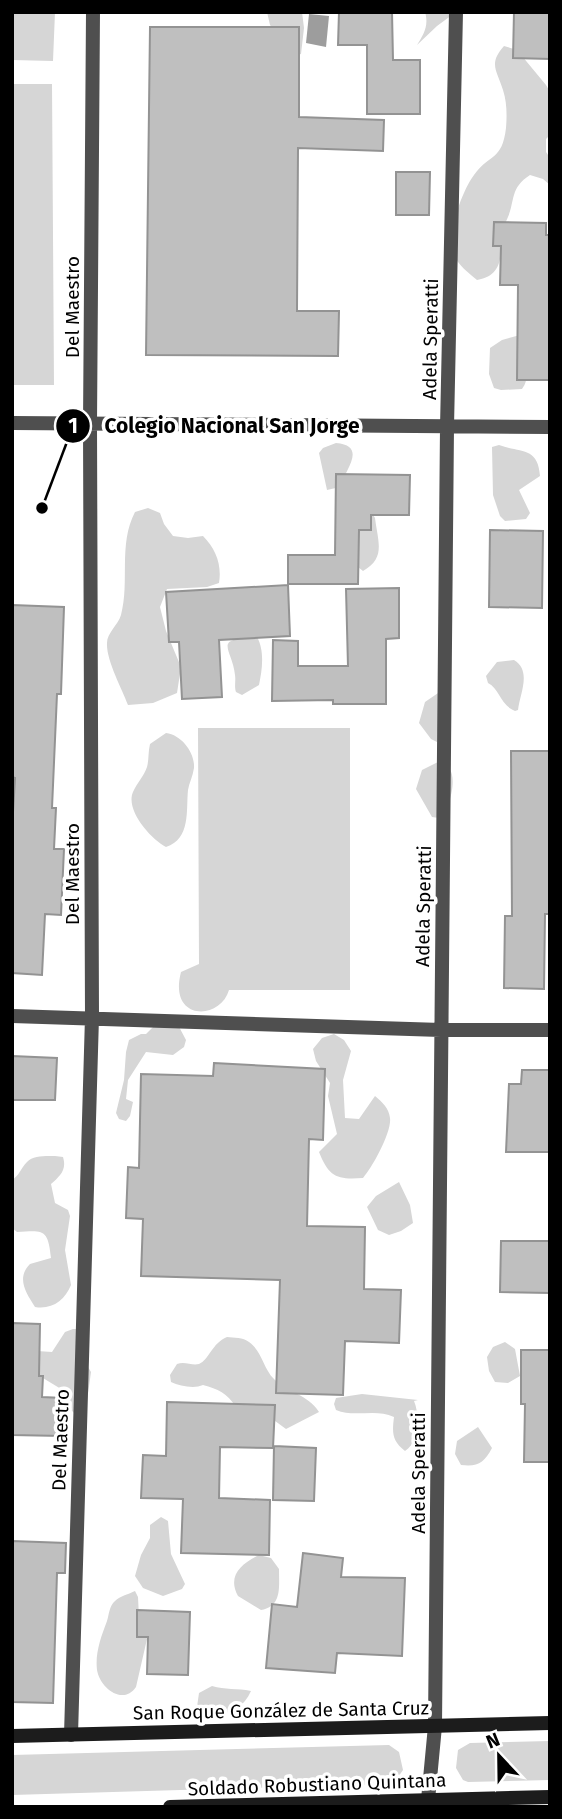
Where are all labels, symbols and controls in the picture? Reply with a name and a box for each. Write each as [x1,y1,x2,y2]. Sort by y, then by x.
street label: Del Maestro [61,256,84,358]
street label: Adela Speratti [418,278,443,400]
callout: Colegio Nacional San Jorge [55,405,374,447]
text: 1 [68,413,78,439]
text: Colegio Nacional San Jorge [104,413,360,439]
street label: Del Maestro [61,823,84,925]
street label: Adela Speratti [411,845,436,967]
street label: Del Maestro [47,1389,74,1492]
street label: Adela Speratti [407,1412,430,1534]
street label: San Roque González de Santa Cruz [133,1696,429,1725]
north arrow [464,1721,534,1791]
text: N [483,1728,503,1754]
street label: Soldado Robustiano Quintana [187,1768,447,1801]

